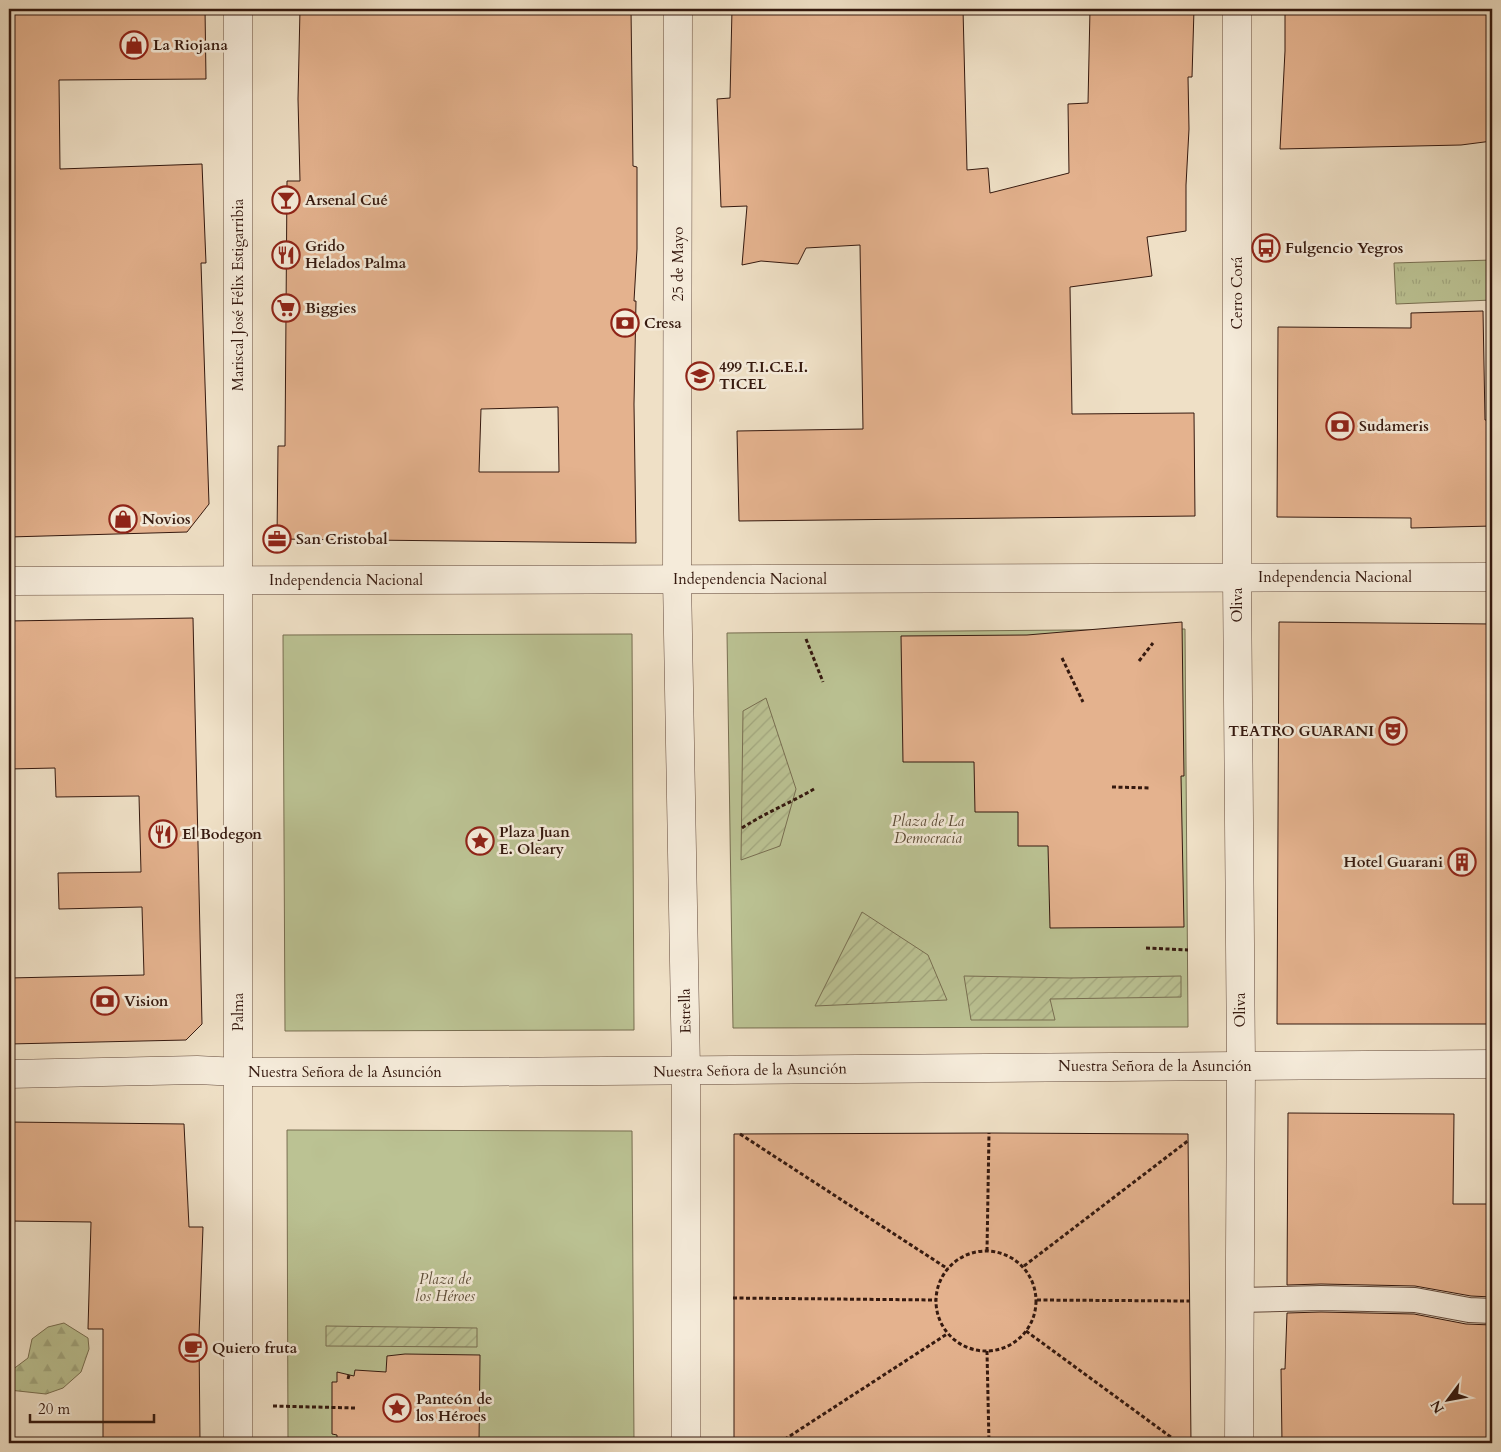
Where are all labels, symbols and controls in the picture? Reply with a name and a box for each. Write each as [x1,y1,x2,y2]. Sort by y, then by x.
shop icon: La Riojana [119,30,149,60]
place label: La Riojana [153,35,228,55]
bar icon: Arsenal Cué [271,185,301,215]
place label: Arsenal Cué [305,190,388,210]
street label: Mariscal José Félix Estigarribia [228,198,248,391]
street label: 25 de Mayo [668,227,688,301]
bus stop icon: Fulgencio Yegros [1251,233,1281,263]
place label: Grido Helados Palma [305,236,407,273]
place label: Fulgencio Yegros [1285,238,1403,258]
restaurant icon: Grido Helados Palma [271,240,301,270]
street label: Cerro Corá [1227,256,1247,329]
supermarket icon: Biggies [271,293,301,323]
place label: Biggies [305,298,356,318]
bank icon: Cresa [610,308,640,338]
place label: Cresa [644,313,682,333]
place label: 499 T.I.C.E.I. TICEL [719,357,808,394]
school or university icon: 499 T.I.C.E.I. TICEL [685,361,715,391]
bank icon: Sudameris [1325,411,1355,441]
place label: Sudameris [1359,416,1429,436]
shop icon: Novios [108,504,138,534]
place label: Novios [142,509,191,529]
office icon: San Cristobal [262,524,292,554]
place label: San Cristobal [296,529,388,549]
street label: Independencia Nacional [1258,567,1412,587]
street label: Independencia Nacional [673,569,827,589]
street label: Independencia Nacional [269,570,423,590]
street label: Oliva [1227,587,1247,623]
theatre icon: TEATRO GUARANI [1378,716,1408,746]
place label: TEATRO GUARANI [1228,721,1374,741]
park label: Plaza de La Democracia [892,811,964,848]
restaurant icon: El Bodegon [148,819,178,849]
place label: Plaza Juan E. Oleary [499,822,570,859]
place label: El Bodegon [182,824,262,844]
place icon: Plaza Juan E. Oleary [465,826,495,856]
building icon: Hotel Guarani [1447,847,1477,877]
place label: Hotel Guarani [1344,852,1443,872]
bank icon: Vision [90,986,120,1016]
street label: Estrella [675,988,695,1034]
place label: Vision [124,991,169,1011]
street label: Palma [228,992,248,1031]
street label: Oliva [1230,992,1250,1028]
street label: Nuestra Señora de la Asunción [1058,1056,1252,1076]
street label: Nuestra Señora de la Asunción [653,1058,848,1082]
street label: Nuestra Señora de la Asunción [248,1062,442,1082]
park label: Plaza de los Héroes [415,1269,475,1306]
cafe icon: Quiero fruta [178,1333,208,1363]
place label: Quiero fruta [212,1338,298,1358]
north arrow [1424,1374,1474,1424]
place label: Panteón de los Héroes [416,1389,492,1426]
scale bar [30,1392,154,1424]
place icon: Panteón de los Héroes [382,1393,412,1423]
text: N [1426,1396,1449,1417]
text: 20 m [38,1399,70,1419]

